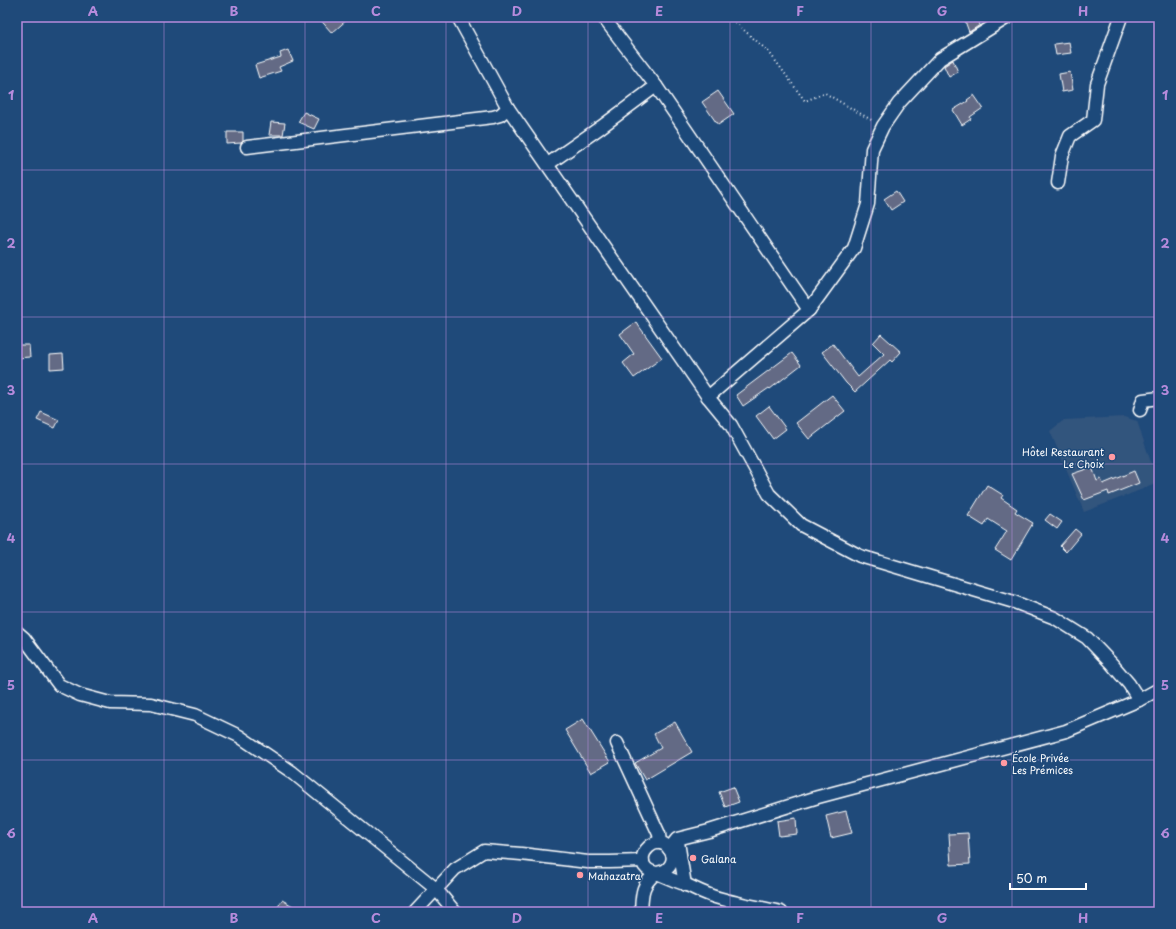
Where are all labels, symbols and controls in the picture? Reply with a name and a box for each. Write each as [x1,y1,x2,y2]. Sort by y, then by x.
text: A [88,1,98,20]
text: B [230,1,239,20]
text: C [371,1,381,20]
text: D [512,1,522,20]
text: E [655,1,663,20]
text: F [796,1,804,20]
text: G [937,1,947,20]
text: H [1078,1,1088,20]
text: 1 [8,85,14,104]
text: 1 [1162,85,1168,104]
text: 2 [6,233,16,252]
text: 2 [1160,233,1170,252]
text: 3 [7,380,16,399]
text: 3 [1161,380,1170,399]
place label: Hôtel Restaurant Le Choix [1022,444,1104,471]
marker: Hôtel Restaurant Le Choix [1107,452,1117,462]
text: 4 [7,528,16,547]
text: 4 [1161,528,1170,547]
text: 5 [7,675,15,694]
text: 5 [1161,675,1169,694]
place label: École Privée Les Prémices [1012,750,1073,777]
marker: École Privée Les Prémices [999,758,1009,768]
text: 6 [6,823,16,842]
text: 6 [1160,823,1170,842]
place label: Galana [701,851,737,866]
marker: Galana [688,853,698,863]
scale bar [1010,865,1086,891]
place label: Mahazatra [588,868,642,883]
text: 50 m [1016,869,1047,887]
marker: Mahazatra [575,870,585,880]
text: A [88,908,98,927]
text: B [230,908,239,927]
text: C [371,908,381,927]
text: D [512,908,522,927]
text: E [655,908,663,927]
text: F [796,908,804,927]
text: G [937,908,947,927]
text: H [1078,908,1088,927]

